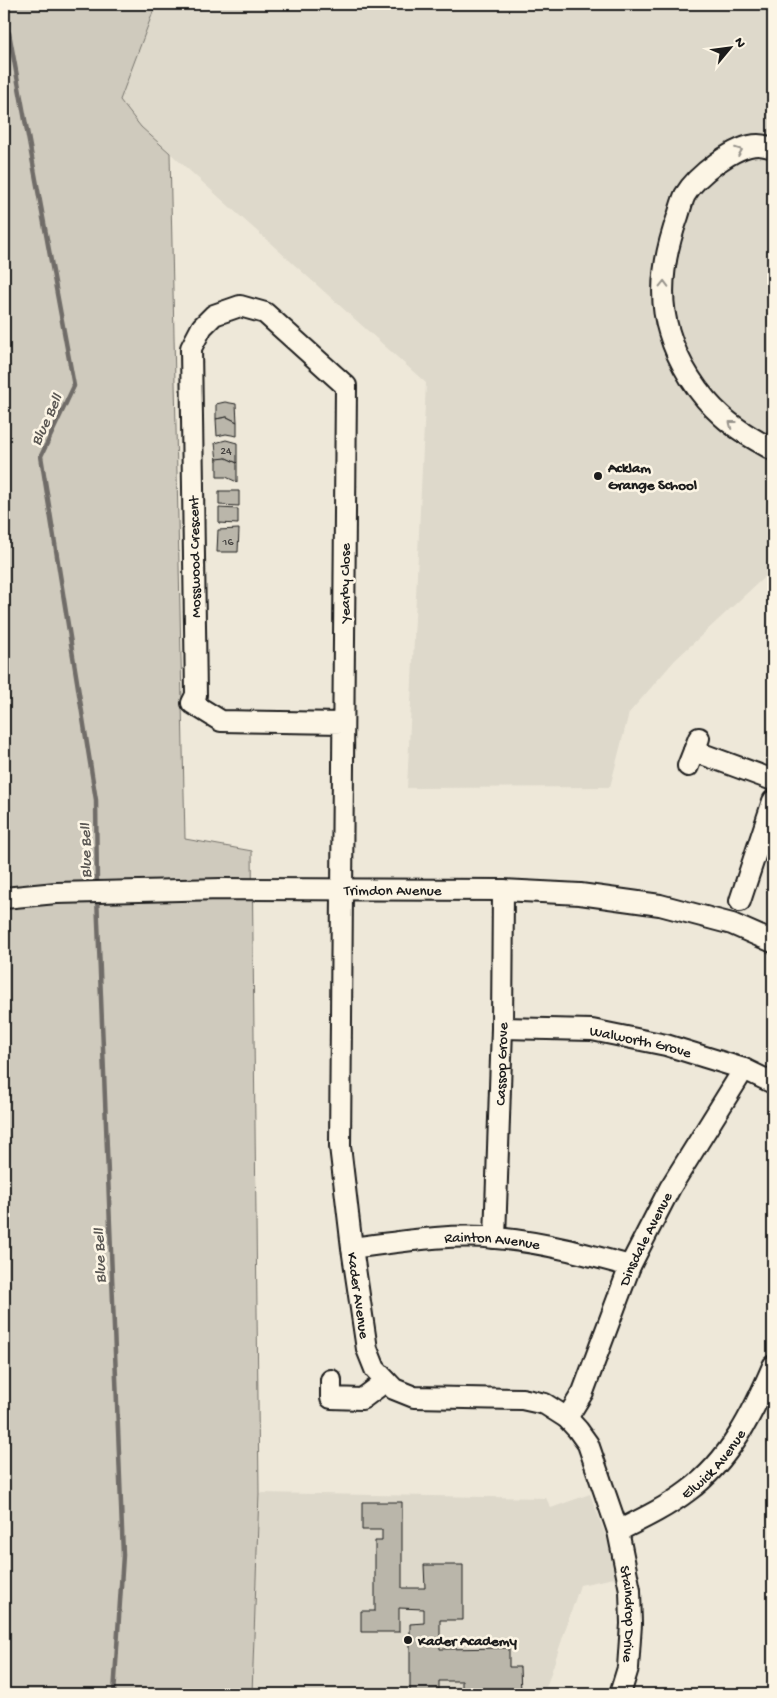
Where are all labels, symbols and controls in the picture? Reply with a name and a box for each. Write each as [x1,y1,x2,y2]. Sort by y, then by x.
north arrow [704,22,754,72]
text: N [730,35,749,51]
one-way arrow [734,147,743,157]
one-way arrow [659,279,669,287]
water label: Blue Bell [28,390,69,449]
one-way arrow [729,422,738,430]
house number: 24 [220,445,232,459]
place label: Acklam Grange School [607,460,698,495]
marker: Acklam Grange School [592,470,604,482]
street label: Mosswood Crescent [186,494,206,618]
house number: 16 [222,536,234,550]
street label: Yearby Close [337,543,355,625]
water label: Blue Bell [77,822,97,878]
street label: Trimdon Avenue [343,882,442,901]
street label: Cassop Grove [492,1022,513,1106]
street label: Walworth Grove [588,1023,694,1063]
street label: Dinsdale Avenue [616,1189,677,1290]
water label: Blue Bell [91,1227,112,1284]
street label: Rainton Avenue [444,1230,542,1255]
street label: Kader Avenue [342,1251,372,1340]
street label: Elwick Avenue [678,1426,751,1504]
street label: Staindrop Drive [614,1564,638,1663]
place label: Kader Academy [417,1633,517,1651]
marker: Kader Academy [402,1634,414,1646]

